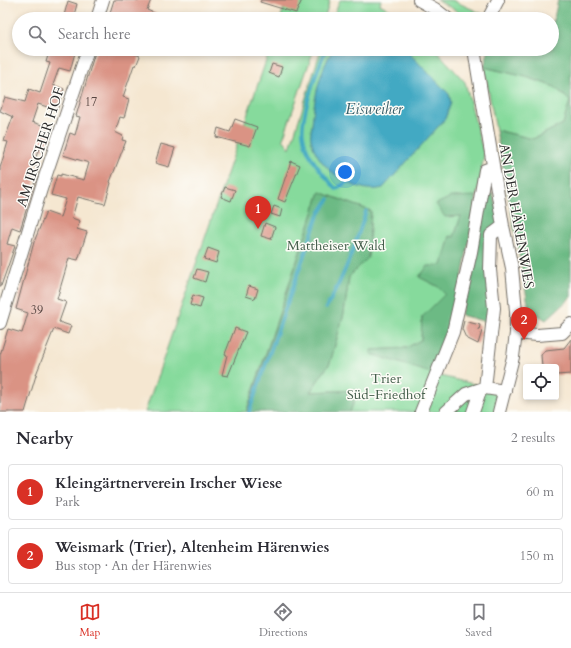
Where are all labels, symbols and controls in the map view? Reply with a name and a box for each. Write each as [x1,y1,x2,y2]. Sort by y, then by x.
search box [12,12,559,56]
icon: search [26,23,48,45]
text: Search here [58,24,131,44]
street label: AM IRSCHER HOF [12,85,69,209]
house number: 17 [85,94,97,110]
water label: Eisweiher [345,99,404,119]
street label: AN DER HÄRENWIES [494,142,539,290]
your location [335,162,355,182]
pin: 1 [245,196,271,229]
park label: Mattheiser Wald [287,236,386,255]
house number: 39 [31,302,43,318]
pin: 2 [511,307,537,340]
map controls [523,364,559,400]
button: locate [523,364,559,400]
park label: Trier Süd-Friedhof [347,369,428,404]
text: Nearby [16,427,73,450]
text: 2 results [511,429,555,447]
text: Kleingärtnerverein Irscher Wiese [55,473,283,493]
text: 1 [27,483,33,501]
text: 60 m [526,483,554,501]
text: Park [55,493,80,511]
text: Weismark (Trier), Altenheim Härenwies [55,537,329,557]
text: 2 [27,547,33,565]
text: 150 m [520,547,554,565]
text: Bus stop · An der Härenwies [55,557,212,575]
tab: Map [79,601,101,640]
tab: Directions [259,601,307,640]
tab: Saved [465,601,492,640]

